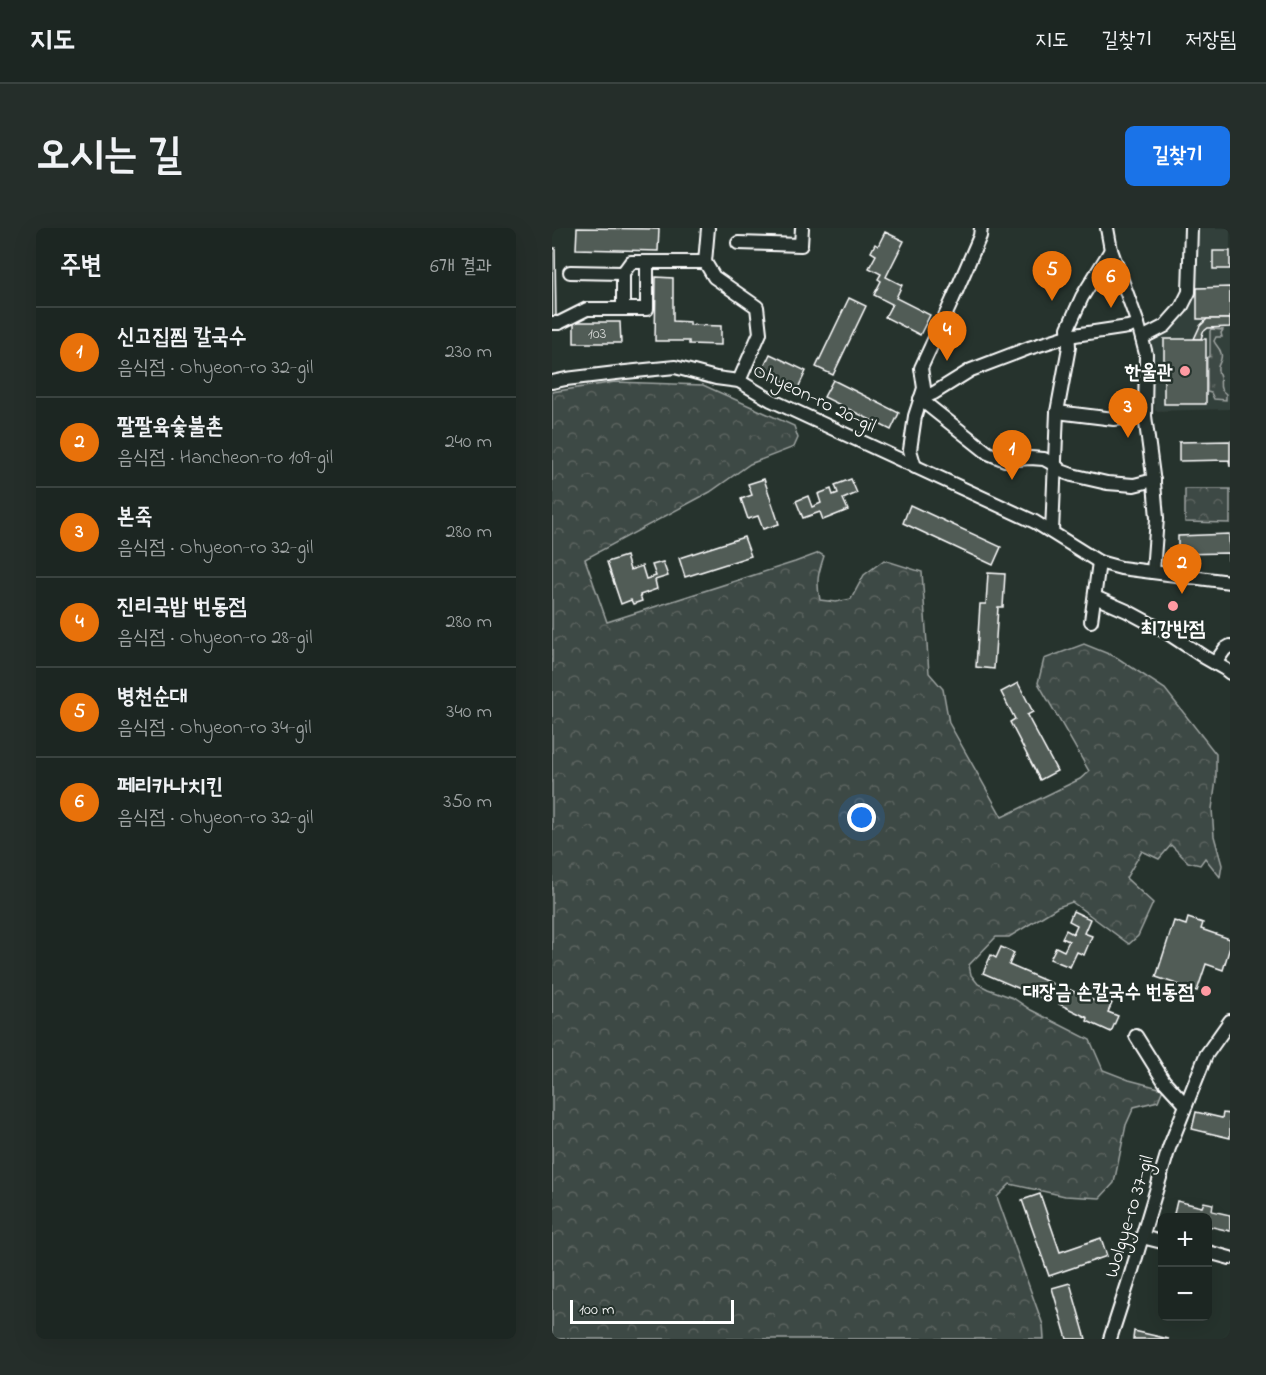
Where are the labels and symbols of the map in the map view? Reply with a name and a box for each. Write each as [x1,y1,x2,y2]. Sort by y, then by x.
pin: 5 [1032,251,1072,301]
pin: 6 [1092,259,1130,308]
pin: 4 [928,312,966,361]
house number: 103 [588,322,606,346]
street label: Ohyeon-ro 20-gil [747,357,881,443]
place label: 한울관 [1124,359,1173,388]
marker: 한울관 [1178,364,1192,378]
pin: 3 [1108,388,1148,438]
pin: 1 [992,430,1032,480]
pin: 2 [1162,544,1202,594]
marker: 최강반점 [1166,599,1180,613]
place label: 최강반점 [1141,616,1205,645]
your location [847,803,876,832]
place label: 대장금 손칼국수 번동점 [1023,979,1194,1008]
marker: 대장금 손칼국수 번동점 [1199,984,1213,998]
street label: Wolgye-ro 37-gil [1098,1152,1164,1282]
scale bar [570,1297,734,1324]

